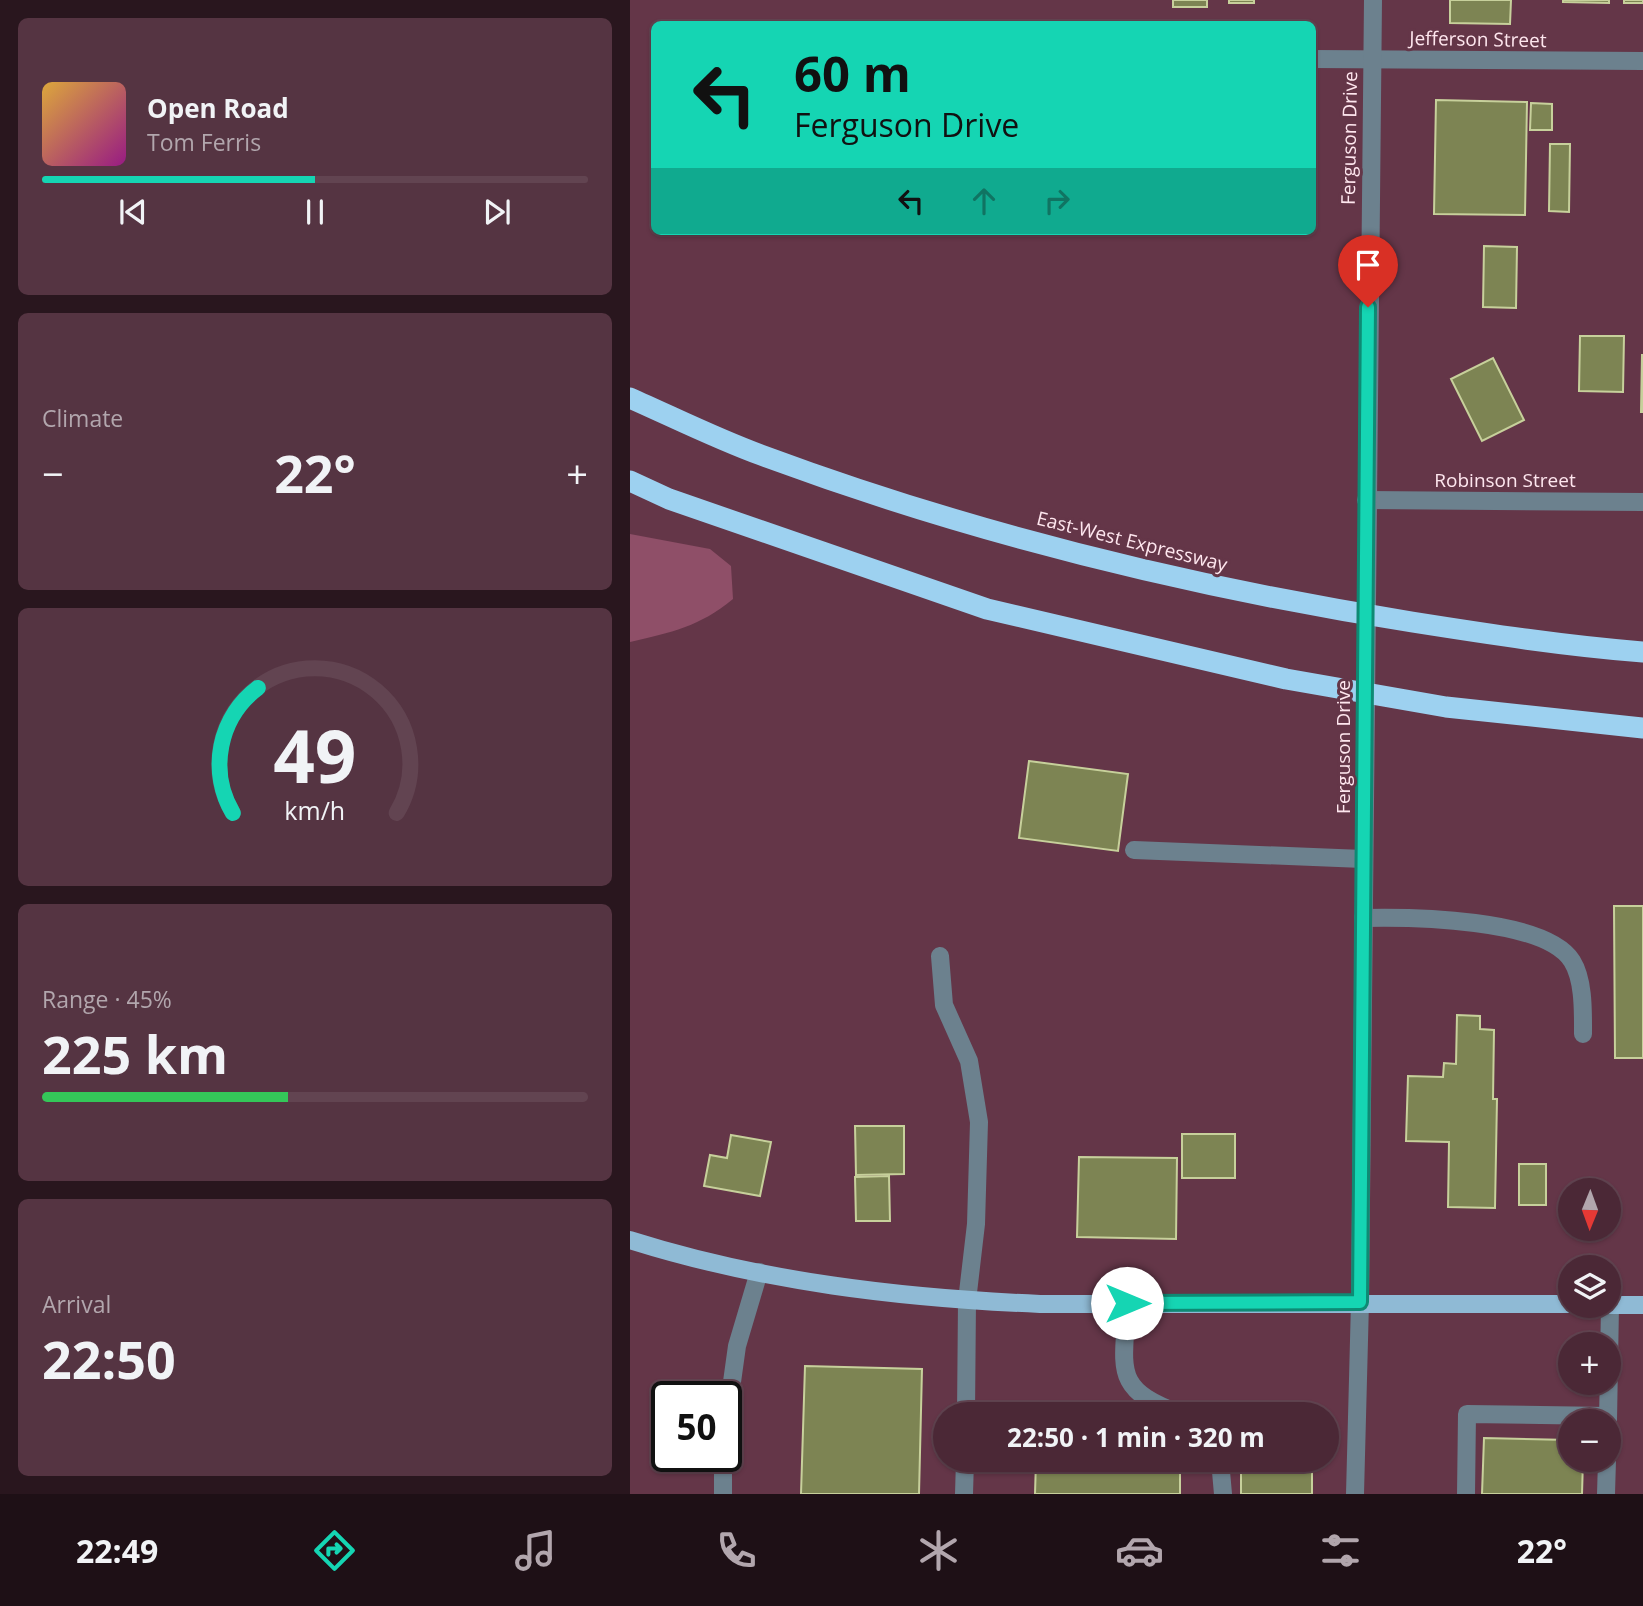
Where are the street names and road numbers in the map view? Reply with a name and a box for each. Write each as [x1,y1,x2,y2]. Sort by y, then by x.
street label: Jefferson Street [1407,25,1547,53]
street label: Ferguson Drive [1335,71,1363,205]
street label: Robinson Street [1434,467,1576,493]
street label: East-West Expressway [1034,505,1230,577]
street label: Ferguson Drive [1330,680,1356,814]

